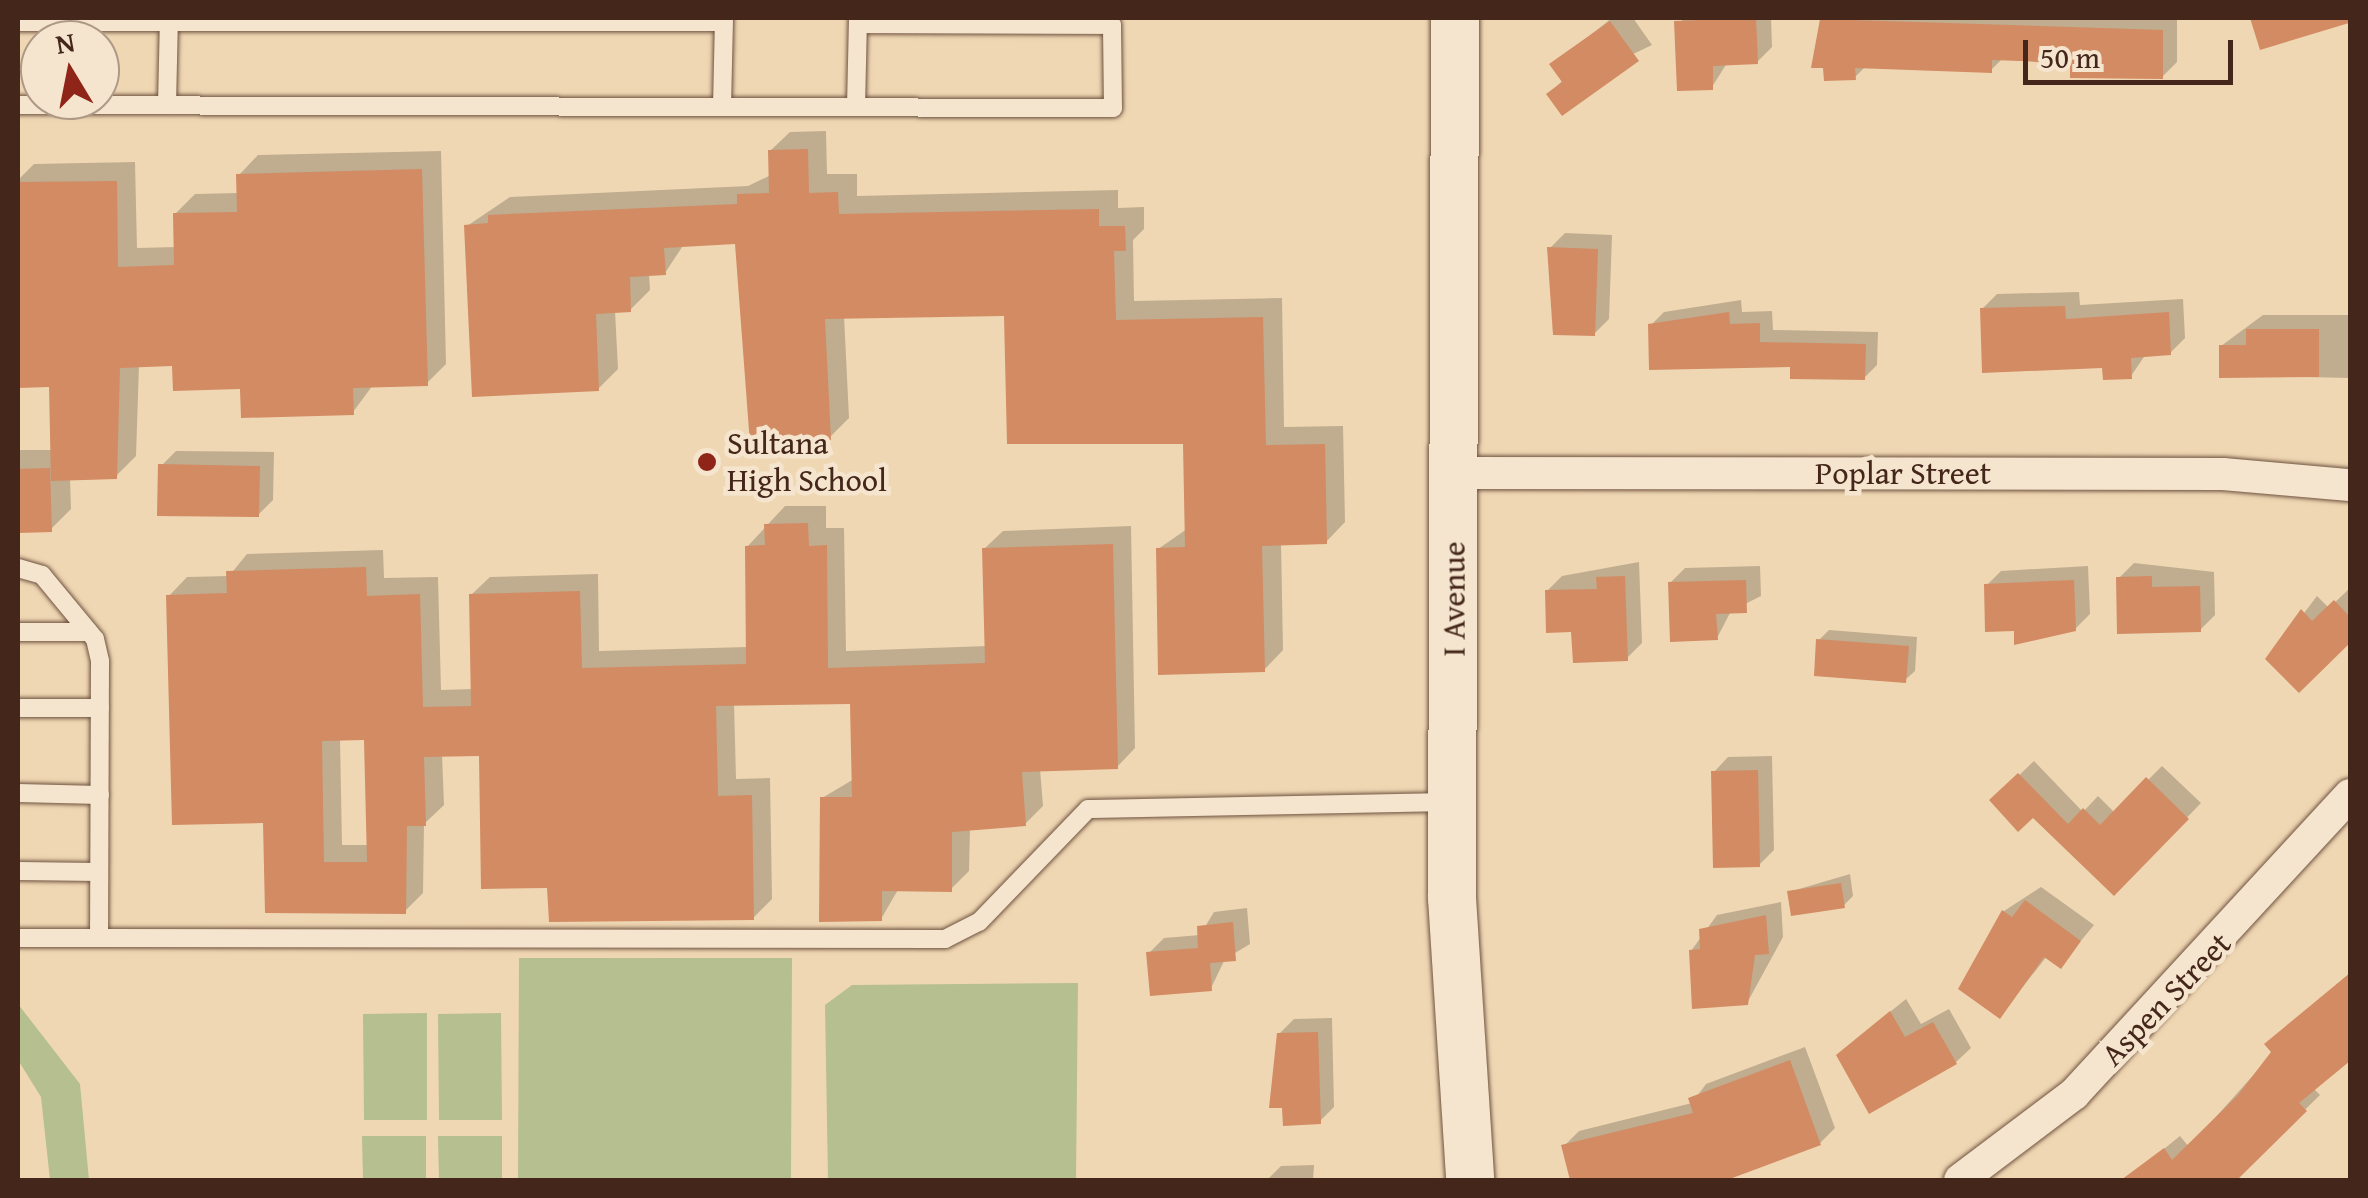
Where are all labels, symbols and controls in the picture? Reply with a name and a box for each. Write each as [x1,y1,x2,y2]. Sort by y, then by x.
north arrow [20,20,120,120]
text: N [52,20,78,64]
scale bar [2028,20,2238,82]
text: 50 m [2040,35,2100,79]
place label: Sultana High School [727,425,887,500]
marker: Sultana High School [696,451,718,473]
street label: Poplar Street [1815,454,1991,492]
street label: I Avenue [1435,541,1473,657]
street label: Aspen Street [2093,924,2239,1074]

